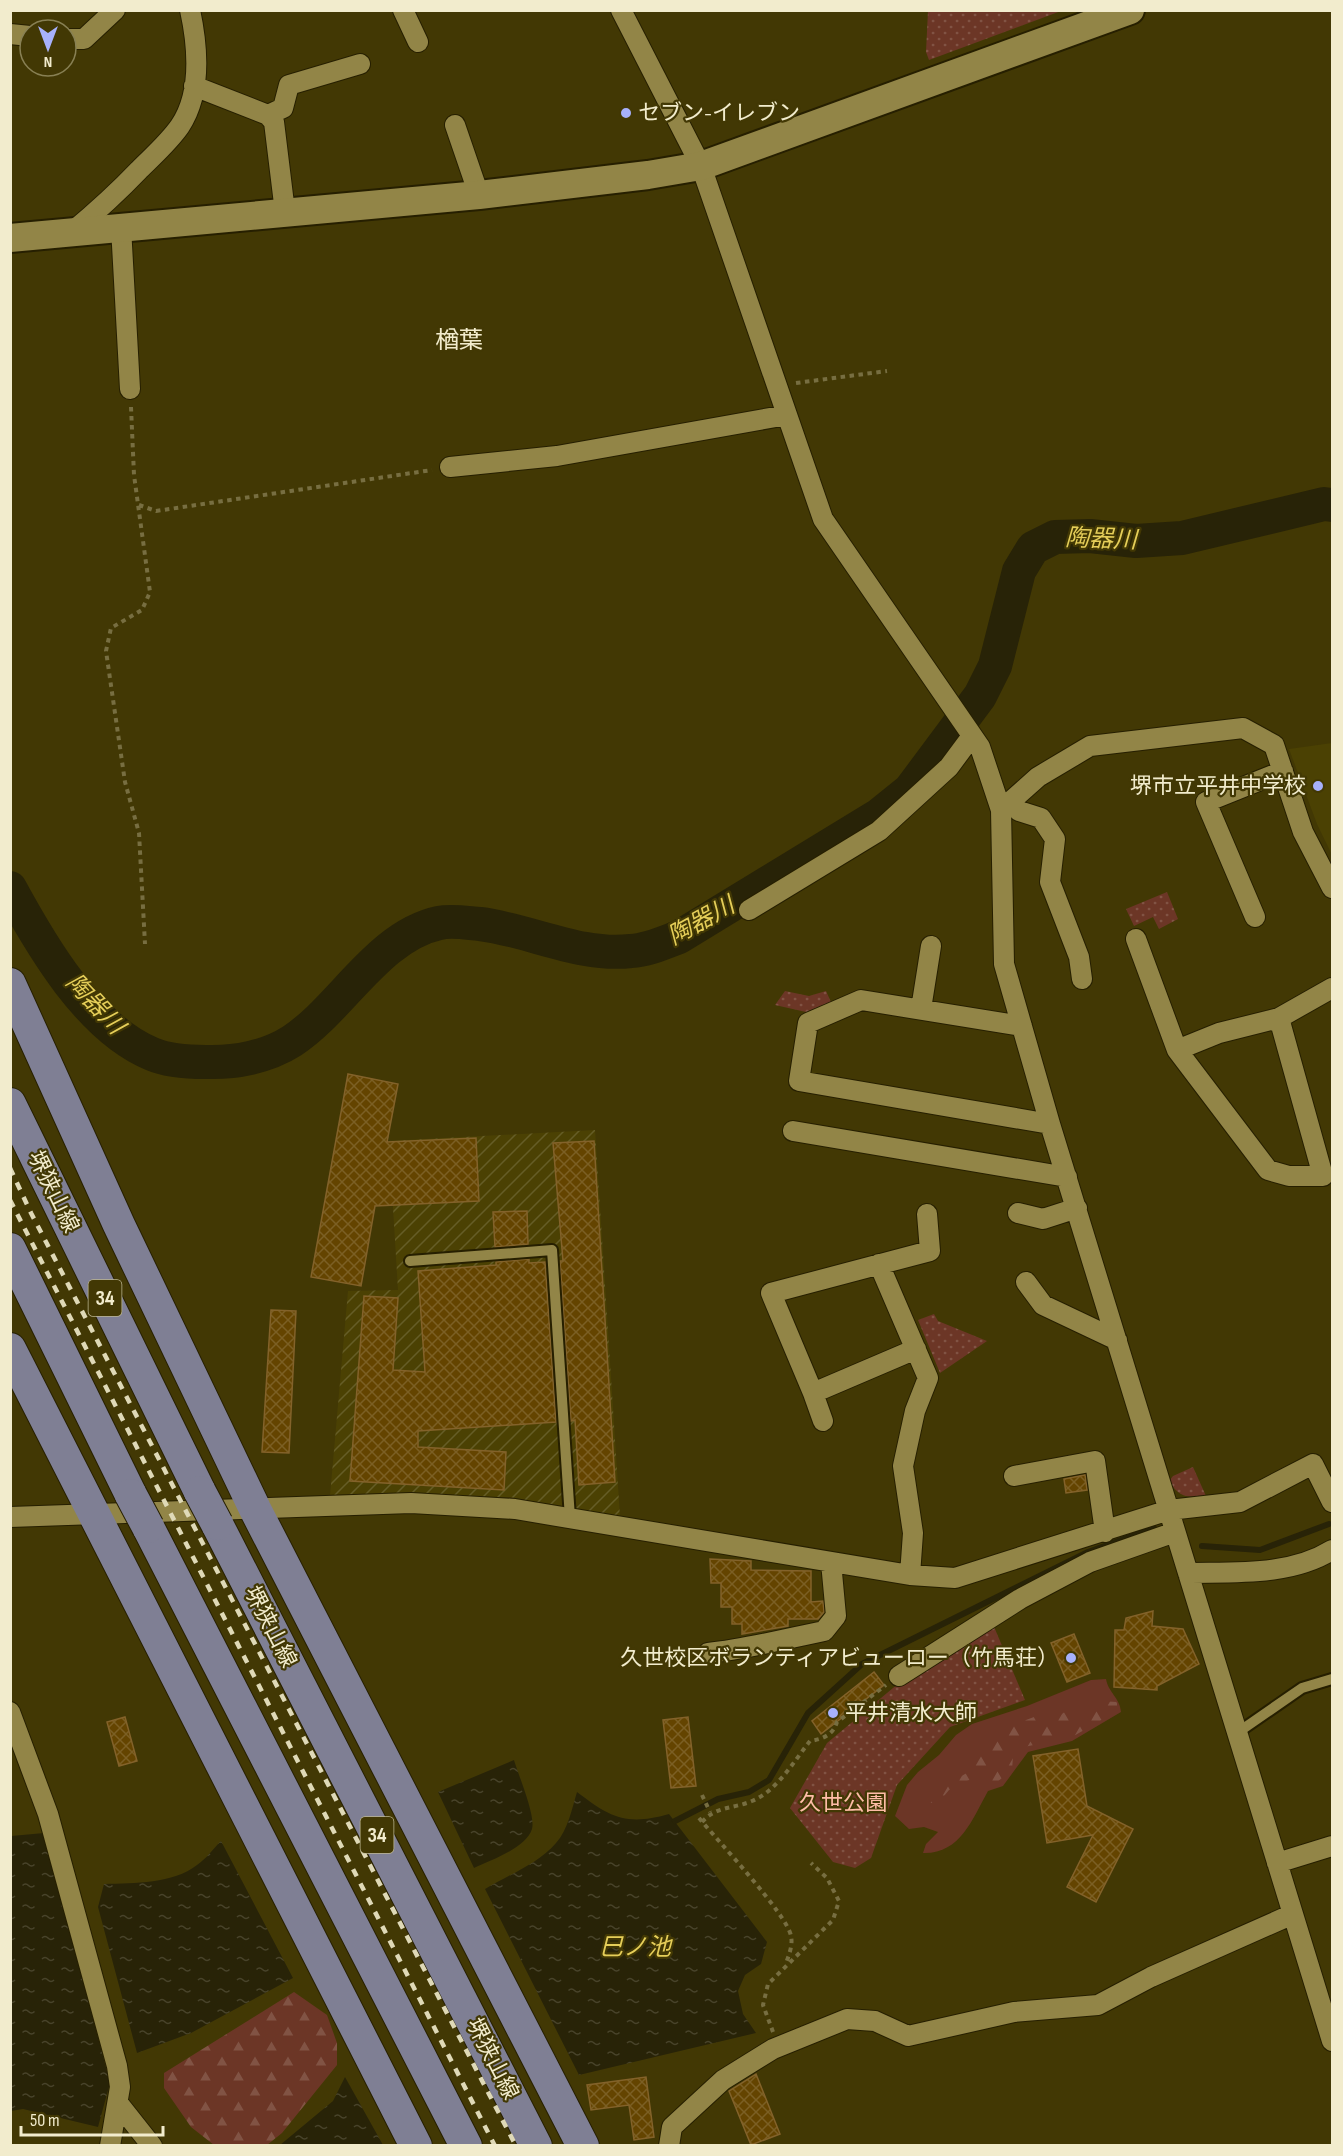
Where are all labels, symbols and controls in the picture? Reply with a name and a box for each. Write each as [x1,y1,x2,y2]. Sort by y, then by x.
north arrow [18,18,78,78]
text: N [44,52,52,71]
place label: セブン-イレブン [638,100,800,127]
marker: セブン-イレブン [619,106,633,120]
district label: 楢葉 [435,326,483,355]
water label: 陶器川 [1065,523,1140,555]
place label: 堺市立平井中学校 [1130,773,1306,800]
marker: 堺市立平井中学校 [1311,779,1325,793]
water label: 陶器川 [662,889,742,951]
water label: 陶器川 [60,968,132,1042]
street label: 堺狭山線 [22,1147,84,1237]
road number: 34 [88,1280,122,1316]
street label: 堺狭山線 [238,1582,302,1672]
place label: 久世校区ボランティアビューロー（竹馬荘） [620,1645,1059,1672]
marker: 久世校区ボランティアビューロー（竹馬荘） [1064,1651,1078,1665]
place label: 平井清水大師 [845,1700,977,1727]
marker: 平井清水大師 [826,1706,840,1720]
park label: 久世公園 [799,1790,887,1817]
road number: 34 [360,1817,394,1853]
water label: 巳ノ池 [599,1933,673,1962]
street label: 堺狭山線 [460,2014,524,2104]
scale bar [21,2099,164,2137]
text: 50 m [30,2110,60,2131]

